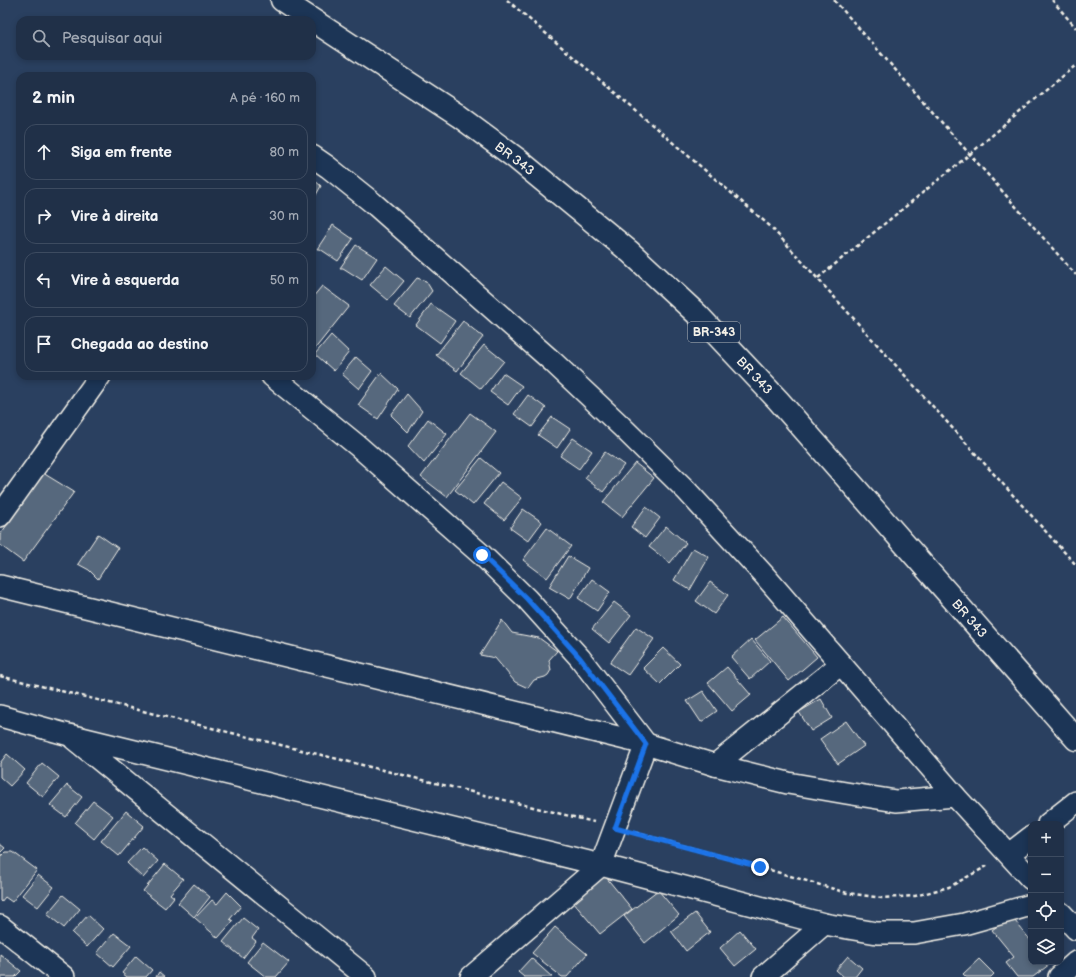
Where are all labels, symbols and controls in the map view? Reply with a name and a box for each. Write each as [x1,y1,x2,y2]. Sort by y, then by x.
search box [16,16,316,60]
icon: search [30,27,52,49]
text: Pesquisar aqui [62,29,162,48]
text: 2 min [32,88,75,108]
text: A pé · 160 m [230,90,300,106]
street label: BR 343 [491,139,537,179]
icon: ahead [33,141,55,163]
text: Siga em frente [71,143,172,162]
text: 80 m [270,144,299,160]
icon: right [33,205,55,227]
text: Vire à direita [71,207,158,226]
text: 30 m [269,208,299,224]
icon: left [33,269,55,291]
text: Vire à esquerda [71,271,179,290]
text: 50 m [270,272,299,288]
road number: BR-343 [688,322,740,342]
icon: arrive [33,333,55,355]
text: Chegada ao destino [71,335,209,354]
street label: BR 343 [733,354,776,398]
route start [473,546,491,564]
street label: BR 343 [948,596,990,641]
map controls [1028,821,1064,965]
button: + [1028,821,1064,857]
button: − [1028,857,1064,893]
route end [751,858,769,876]
button: locate [1028,893,1064,929]
button: layers [1028,929,1064,965]

